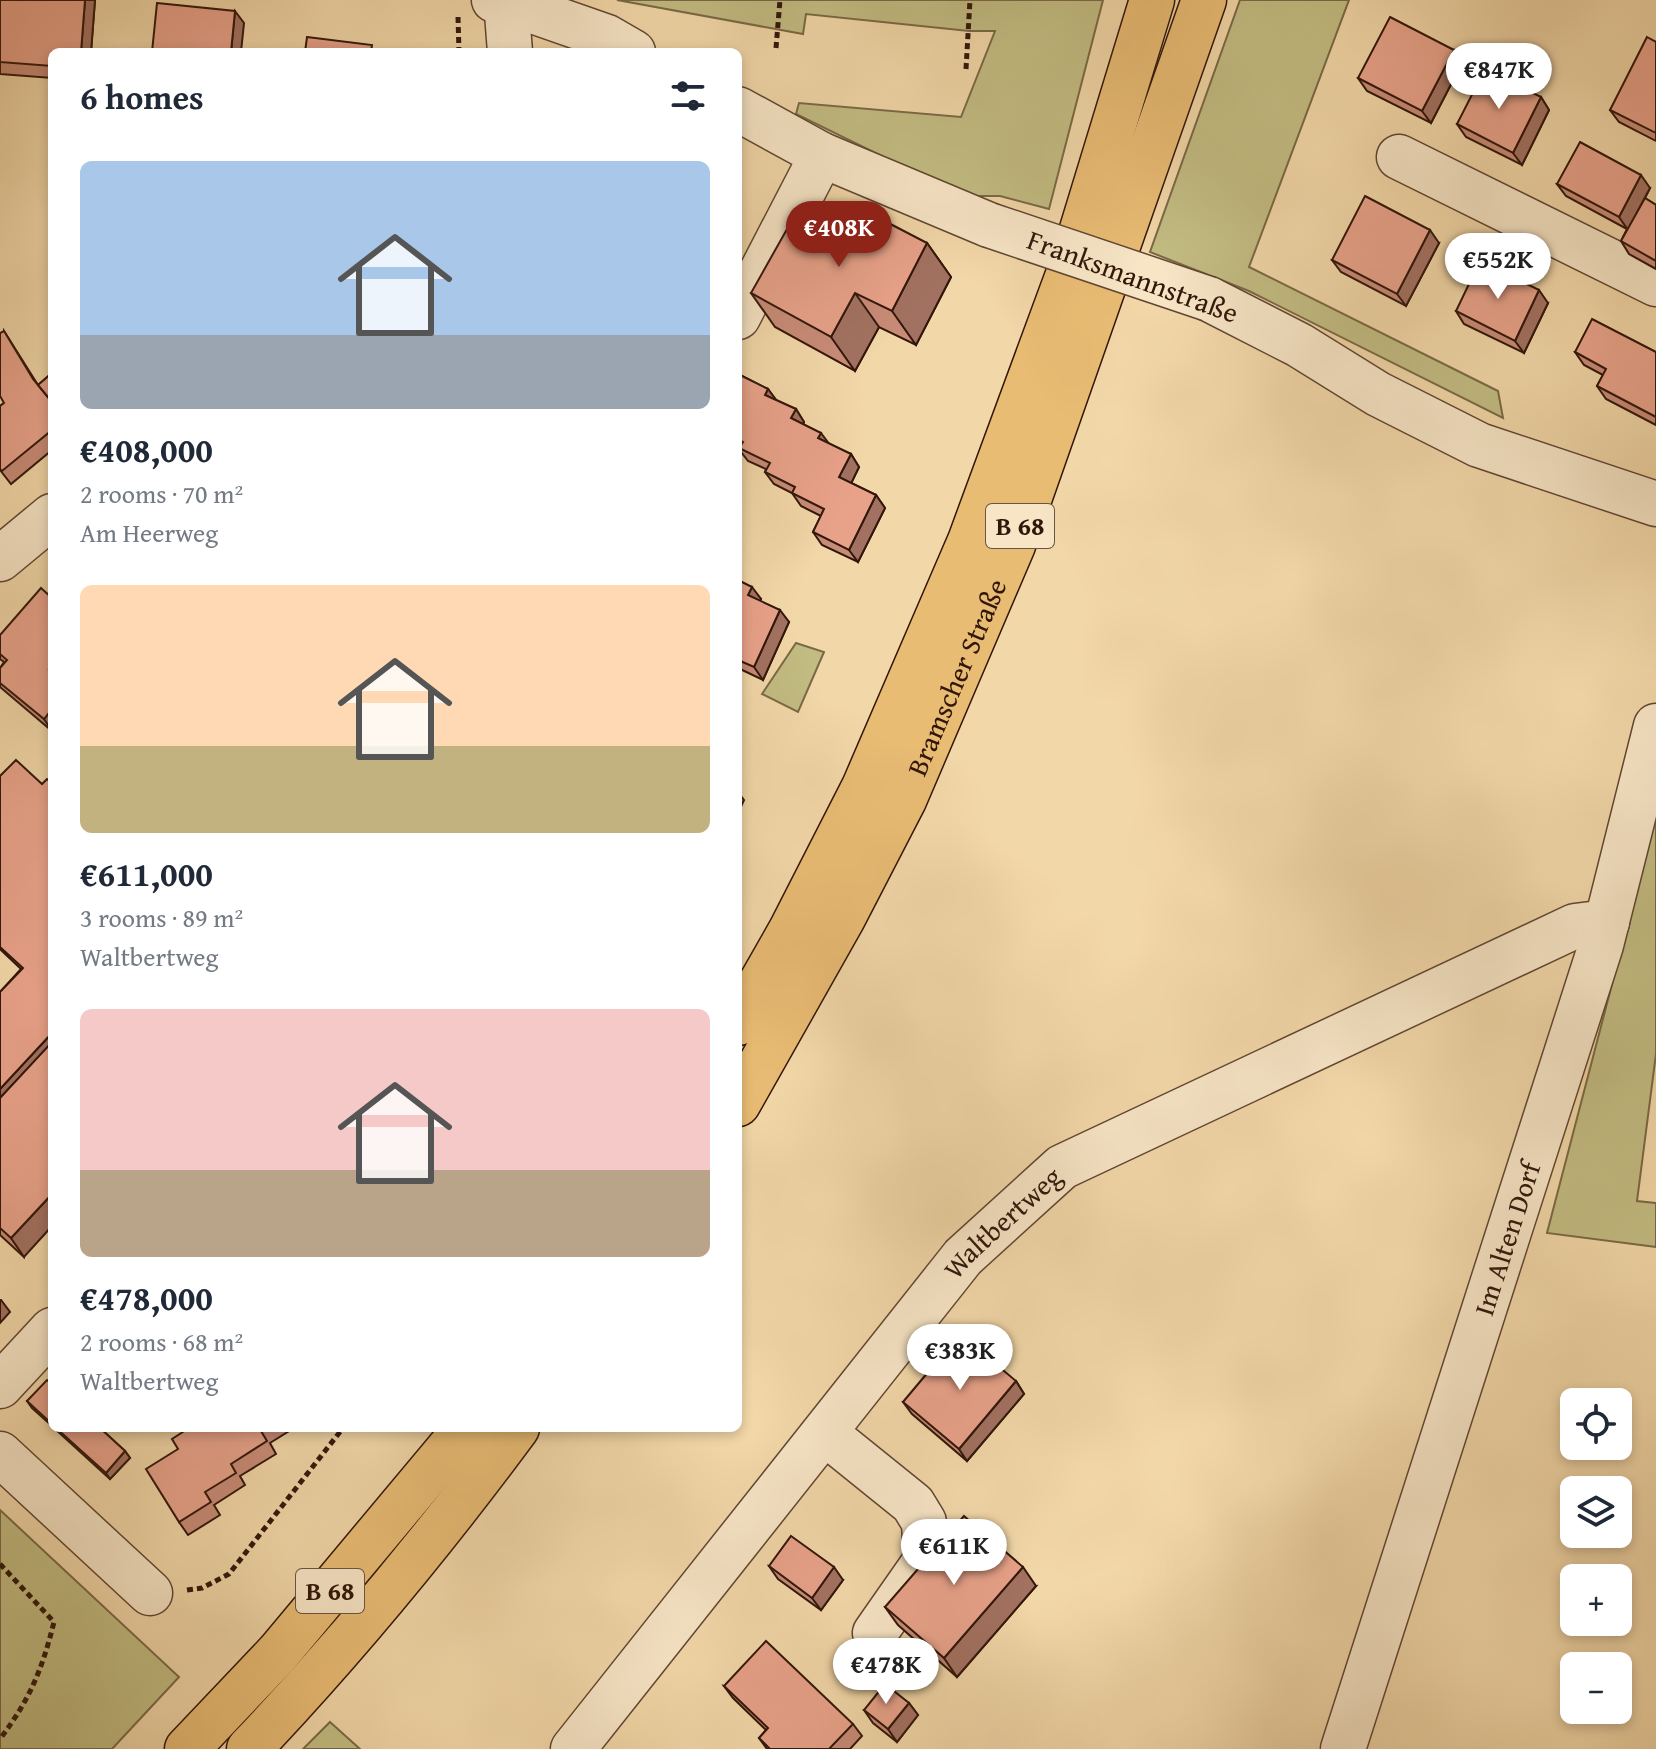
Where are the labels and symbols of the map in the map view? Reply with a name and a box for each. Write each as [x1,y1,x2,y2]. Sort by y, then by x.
pin: €847K [1443,43,1555,111]
pin: €408K [783,201,895,269]
street label: Franksmannstraße [1022,218,1244,333]
pin: €552K [1442,233,1554,301]
road number: B 68 [986,504,1054,548]
street label: Bramscher Straße [896,572,1016,782]
street label: Im Alten Dorf [1462,1153,1551,1321]
street label: Waltbertweg [933,1156,1070,1287]
pin: €383K [904,1324,1016,1392]
pin: €611K [898,1519,1010,1587]
road number: B 68 [296,1569,364,1613]
pin: €478K [830,1638,942,1706]

